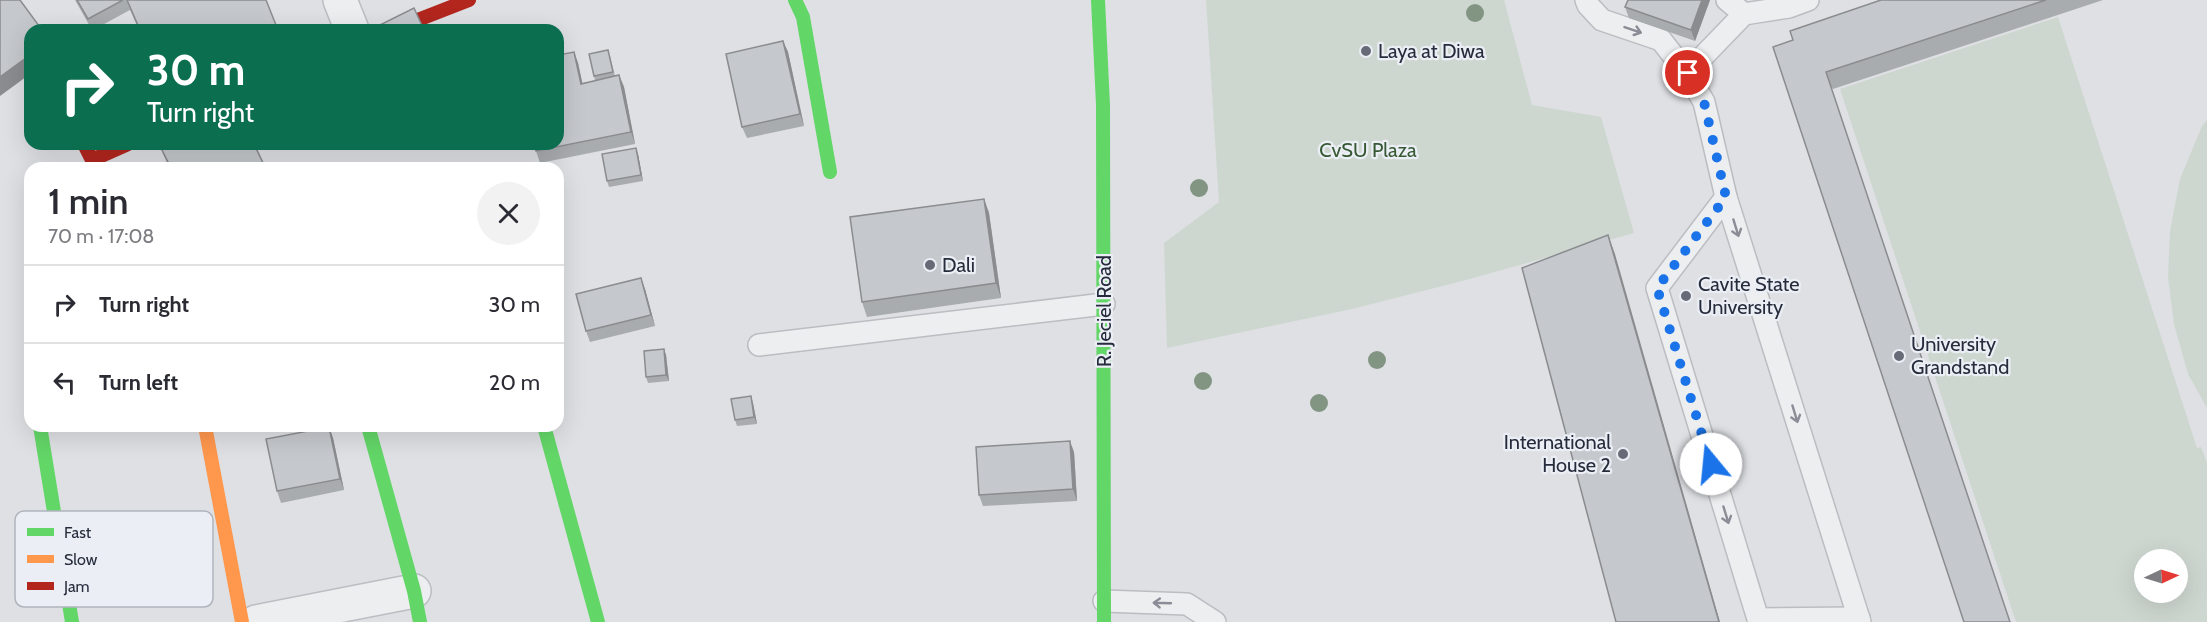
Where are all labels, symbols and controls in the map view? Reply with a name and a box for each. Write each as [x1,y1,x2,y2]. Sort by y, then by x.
one-way arrow [1623,26,1642,37]
place label: Laya at Diwa [1378,39,1485,63]
text: 30 m [147,44,245,96]
marker: Laya at Diwa [1359,44,1373,58]
pin [1662,47,1713,98]
icon: right [48,48,126,126]
icon: arrive [1671,56,1704,89]
text: Turn right [147,96,254,129]
park label: CvSU Plaza [1319,138,1417,162]
text: 1 min [48,179,128,223]
button: close [477,182,540,245]
one-way arrow [1731,218,1742,237]
text: 70 m · 17:08 [48,224,154,248]
place label: Dali [942,253,975,277]
street label: R. Jeciel Road [1092,255,1116,367]
marker: Dali [923,258,937,272]
place label: Cavite State University [1698,272,1799,319]
icon: right [48,288,81,321]
marker: Cavite State University [1679,289,1693,303]
text: Turn right [99,291,189,318]
text: 30 m [488,291,540,318]
place label: University Grandstand [1911,332,2009,379]
marker: University Grandstand [1892,349,1906,363]
icon: left [48,366,81,399]
text: Turn left [99,369,178,396]
text: 20 m [489,369,540,396]
one-way arrow [1790,404,1801,423]
place label: International House 2 [1504,430,1611,477]
position arrow [1679,432,1743,496]
marker: International House 2 [1616,447,1630,461]
one-way arrow [1721,505,1732,524]
legend [15,511,213,607]
text: Fast [64,523,92,542]
north arrow [2134,549,2188,603]
map controls [2134,549,2188,603]
text: Slow [64,550,98,569]
text: Jam [63,577,90,596]
one-way arrow [1153,598,1173,609]

